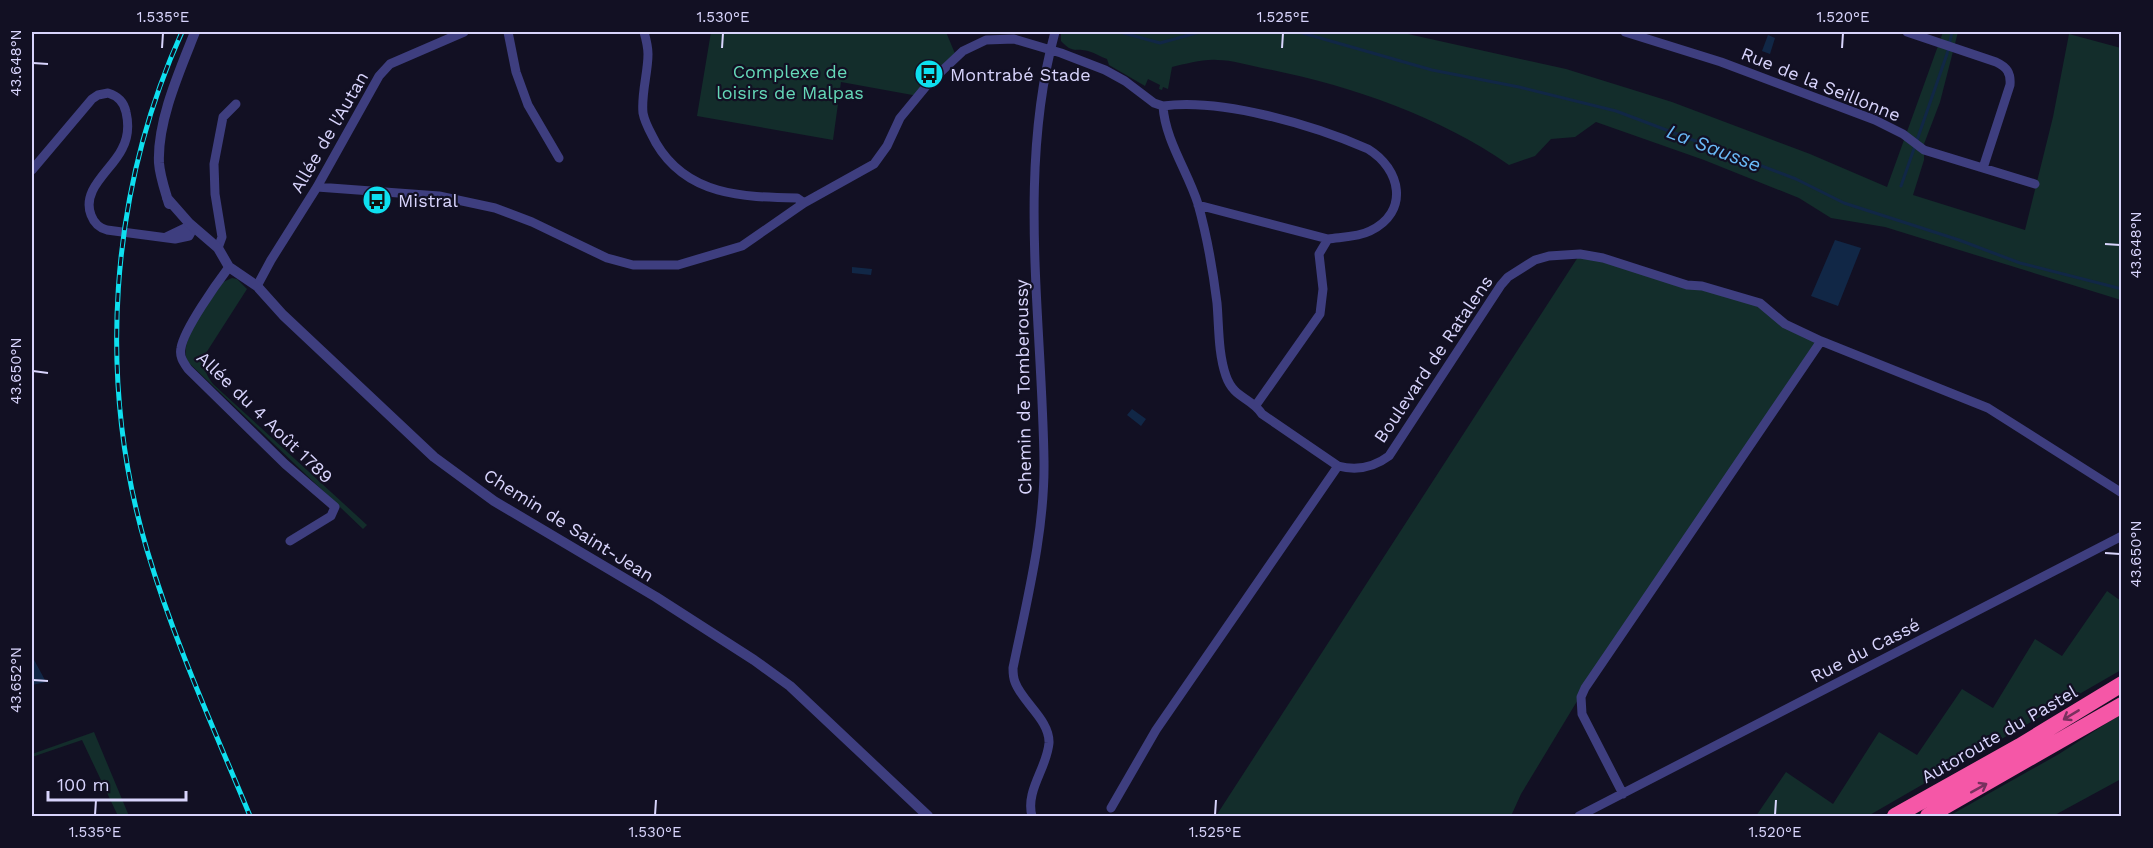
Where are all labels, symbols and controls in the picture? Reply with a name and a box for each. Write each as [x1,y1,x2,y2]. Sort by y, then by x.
text: 1.535°E [137,8,189,26]
text: 1.530°E [696,8,750,26]
text: 1.525°E [1257,8,1309,26]
text: 1.520°E [1816,8,1870,26]
text: 43.648°N [7,29,25,97]
street label: Rue de la Seillonne [1738,42,1904,126]
bus stop icon: Montrabé Stade [913,58,945,90]
park label: Complexe de loisirs de Malpas [716,61,864,103]
place label: Montrabé Stade [950,64,1091,85]
street label: Allée de l'Autan [286,68,372,196]
water label: La Sausse [1663,119,1765,177]
bus stop icon: Mistral [361,184,393,216]
place label: Mistral [398,190,458,211]
text: 43.648°N [2127,211,2145,279]
street label: Boulevard de Ratalens [1369,271,1497,447]
street label: Chemin de Tomberoussy [1011,278,1035,495]
text: 43.650°N [7,338,25,404]
street label: Allée du 4 Août 1789 [193,347,337,487]
street label: Chemin de Saint-Jean [480,464,658,586]
text: 43.650°N [2127,521,2145,587]
street label: Rue du Cassé [1807,613,1923,687]
text: 43.652°N [7,647,25,713]
street label: Autoroute du Pastel [1917,680,2081,787]
one-way arrow [2063,709,2080,721]
scale bar [48,764,186,802]
text: 100 m [57,774,110,795]
one-way arrow [1969,782,1987,793]
text: 1.535°E [69,823,121,841]
text: 1.530°E [628,823,682,841]
text: 1.525°E [1189,823,1241,841]
text: 1.520°E [1748,823,1802,841]

